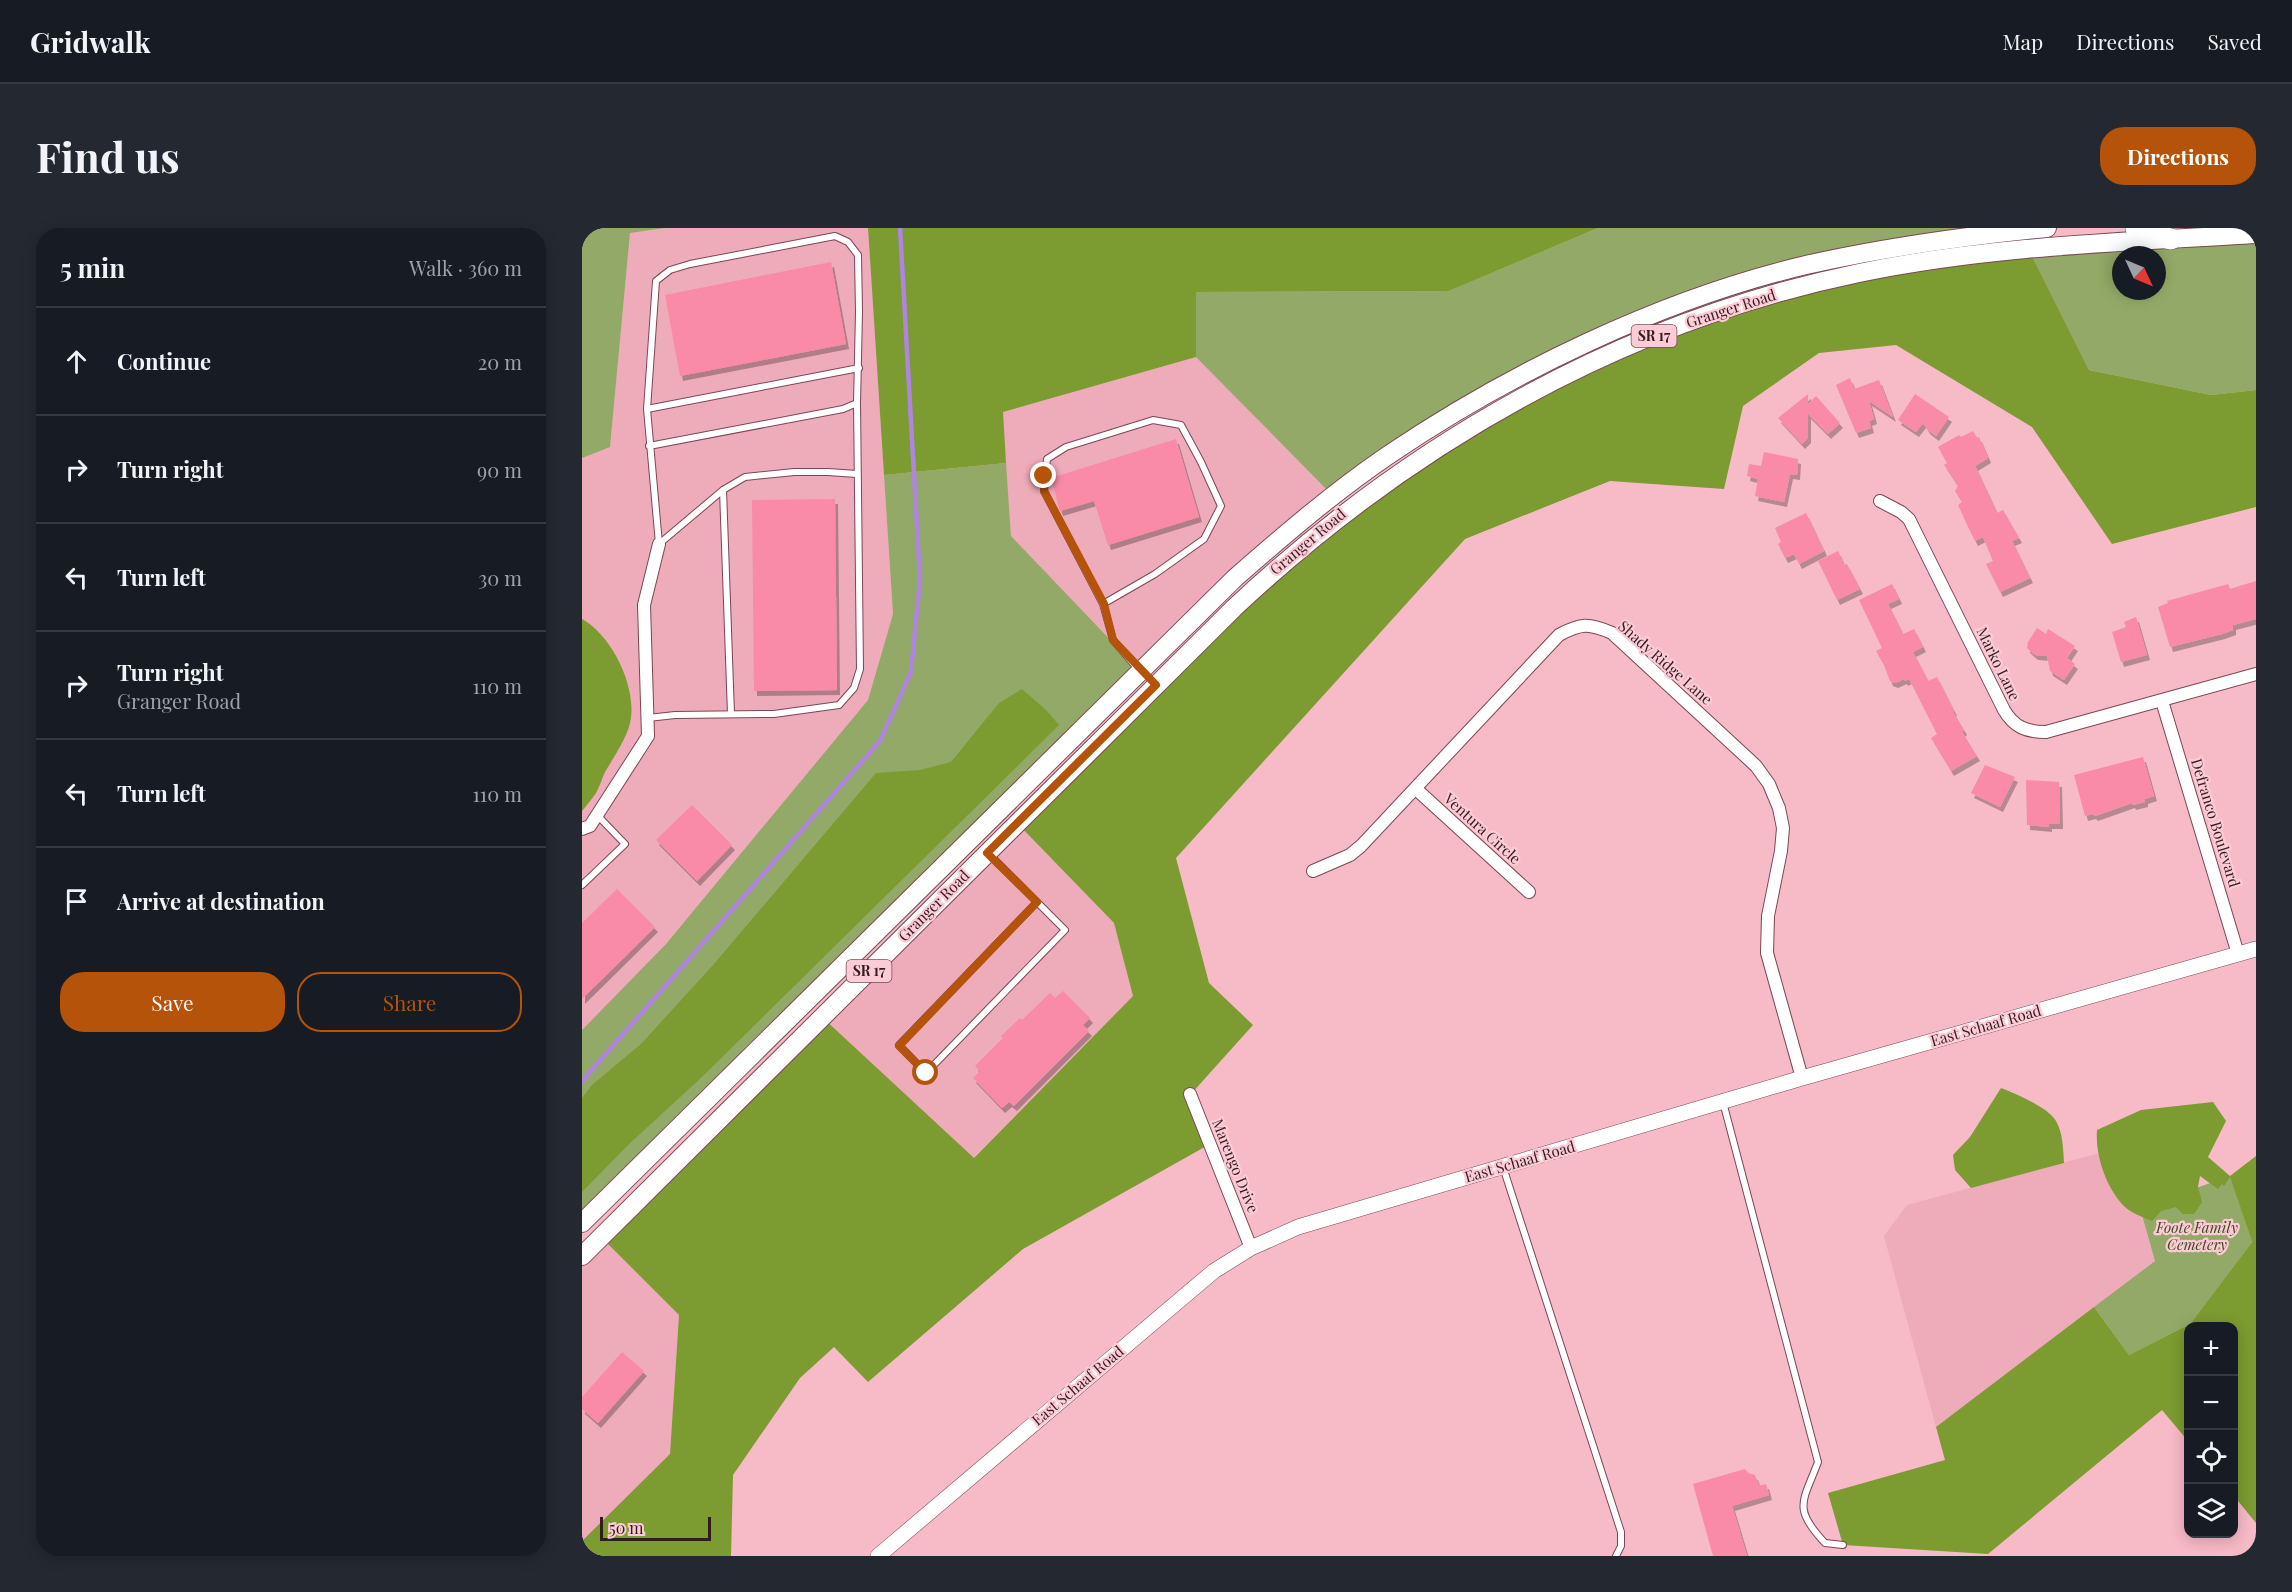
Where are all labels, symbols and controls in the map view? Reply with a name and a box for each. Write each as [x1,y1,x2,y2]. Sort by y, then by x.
text: Gridwalk [30,23,151,60]
text: Map [2002,27,2043,55]
text: Directions [2076,27,2174,55]
text: Saved [2207,27,2262,55]
button: Directions [2100,127,2256,185]
text: Find us [36,128,180,184]
north arrow [2112,246,2166,300]
text: 5 min [60,250,125,285]
text: Walk · 360 m [409,254,522,281]
street label: Granger Road [1683,284,1778,332]
road number: SR 17 [1632,325,1676,347]
icon: ahead [60,345,93,378]
text: Continue [117,346,211,376]
text: 20 m [478,348,522,375]
icon: right [60,453,93,486]
text: Turn right [117,454,223,484]
text: 90 m [477,456,522,483]
route end [1030,462,1056,488]
street label: Granger Road [1265,503,1350,579]
icon: left [60,561,93,594]
text: Turn left [117,562,206,592]
text: 30 m [478,564,522,591]
street label: Shady Ridge Lane [1614,616,1717,709]
street label: Marko Lane [1972,623,2025,704]
text: Turn right [117,657,223,687]
icon: right [60,669,93,702]
text: 110 m [472,672,522,699]
text: Granger Road [117,687,241,714]
street label: Defranco Boulevard [2187,756,2245,890]
icon: left [60,777,93,810]
text: Turn left [117,778,206,808]
text: 110 m [472,780,522,807]
street label: Ventura Circle [1439,788,1525,868]
street label: Granger Road [893,865,973,945]
icon: arrive [60,885,93,918]
text: Arrive at destination [117,886,325,916]
road number: SR 17 [846,960,892,982]
button: Save [60,972,285,1032]
button: Share [297,972,522,1032]
street label: East Schaaf Road [1928,1000,2044,1050]
route start [912,1059,938,1085]
street label: Marengo Drive [1208,1116,1264,1216]
street label: East Schaaf Road [1462,1136,1578,1186]
park label: Foote Family Cemetery [2155,1217,2238,1254]
map controls [2184,1322,2238,1538]
button: + [2184,1322,2238,1376]
street label: East Schaaf Road [1027,1341,1128,1430]
button: − [2184,1376,2238,1430]
button: locate [2184,1430,2238,1484]
button: layers [2184,1484,2238,1538]
scale bar [600,1514,711,1542]
text: 50 m [609,1517,643,1538]

